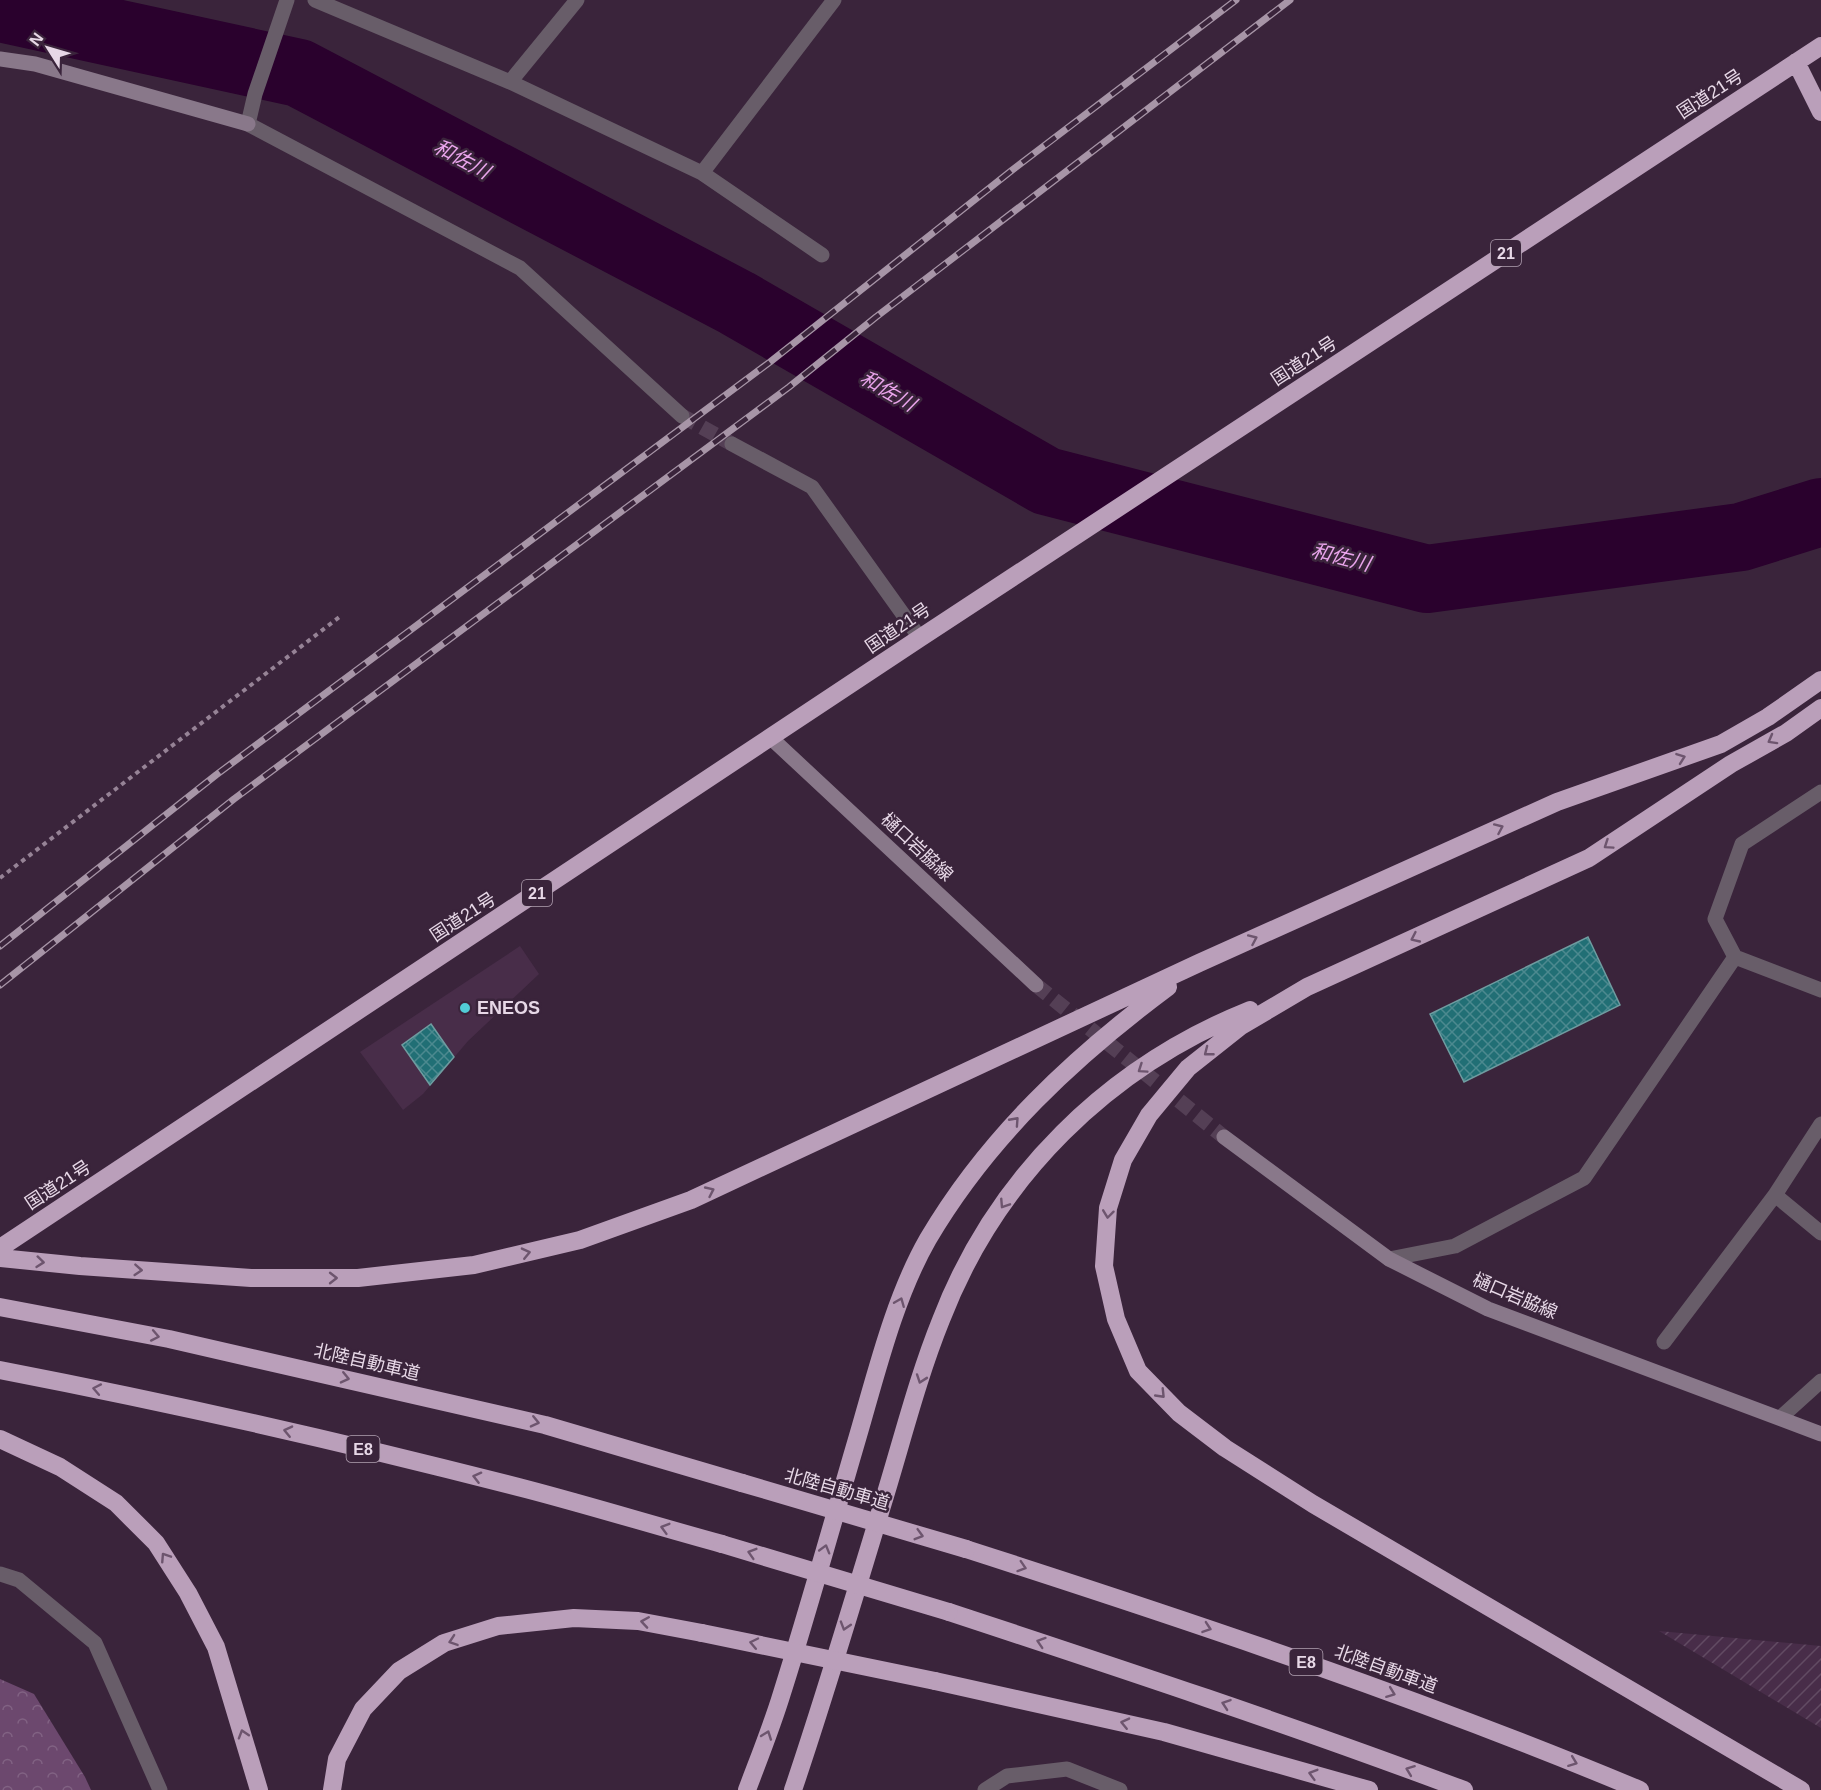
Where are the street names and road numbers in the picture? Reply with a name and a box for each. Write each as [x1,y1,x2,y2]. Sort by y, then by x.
street label: 国道21号 [1674,65,1746,123]
road number: 21 [1491,240,1521,266]
street label: 国道21号 [1268,332,1340,390]
street label: 国道21号 [862,599,934,657]
street label: 樋口岩脇線 [877,809,957,885]
road number: 21 [522,880,552,906]
street label: 国道21号 [427,888,499,946]
street label: 国道21号 [22,1156,94,1214]
street label: 樋口岩脇線 [1470,1269,1560,1323]
street label: 北陸自動車道 [312,1340,422,1384]
road number: E8 [346,1436,380,1462]
street label: 北陸自動車道 [782,1465,892,1513]
street label: 北陸自動車道 [1332,1641,1440,1697]
road number: E8 [1290,1649,1322,1675]

